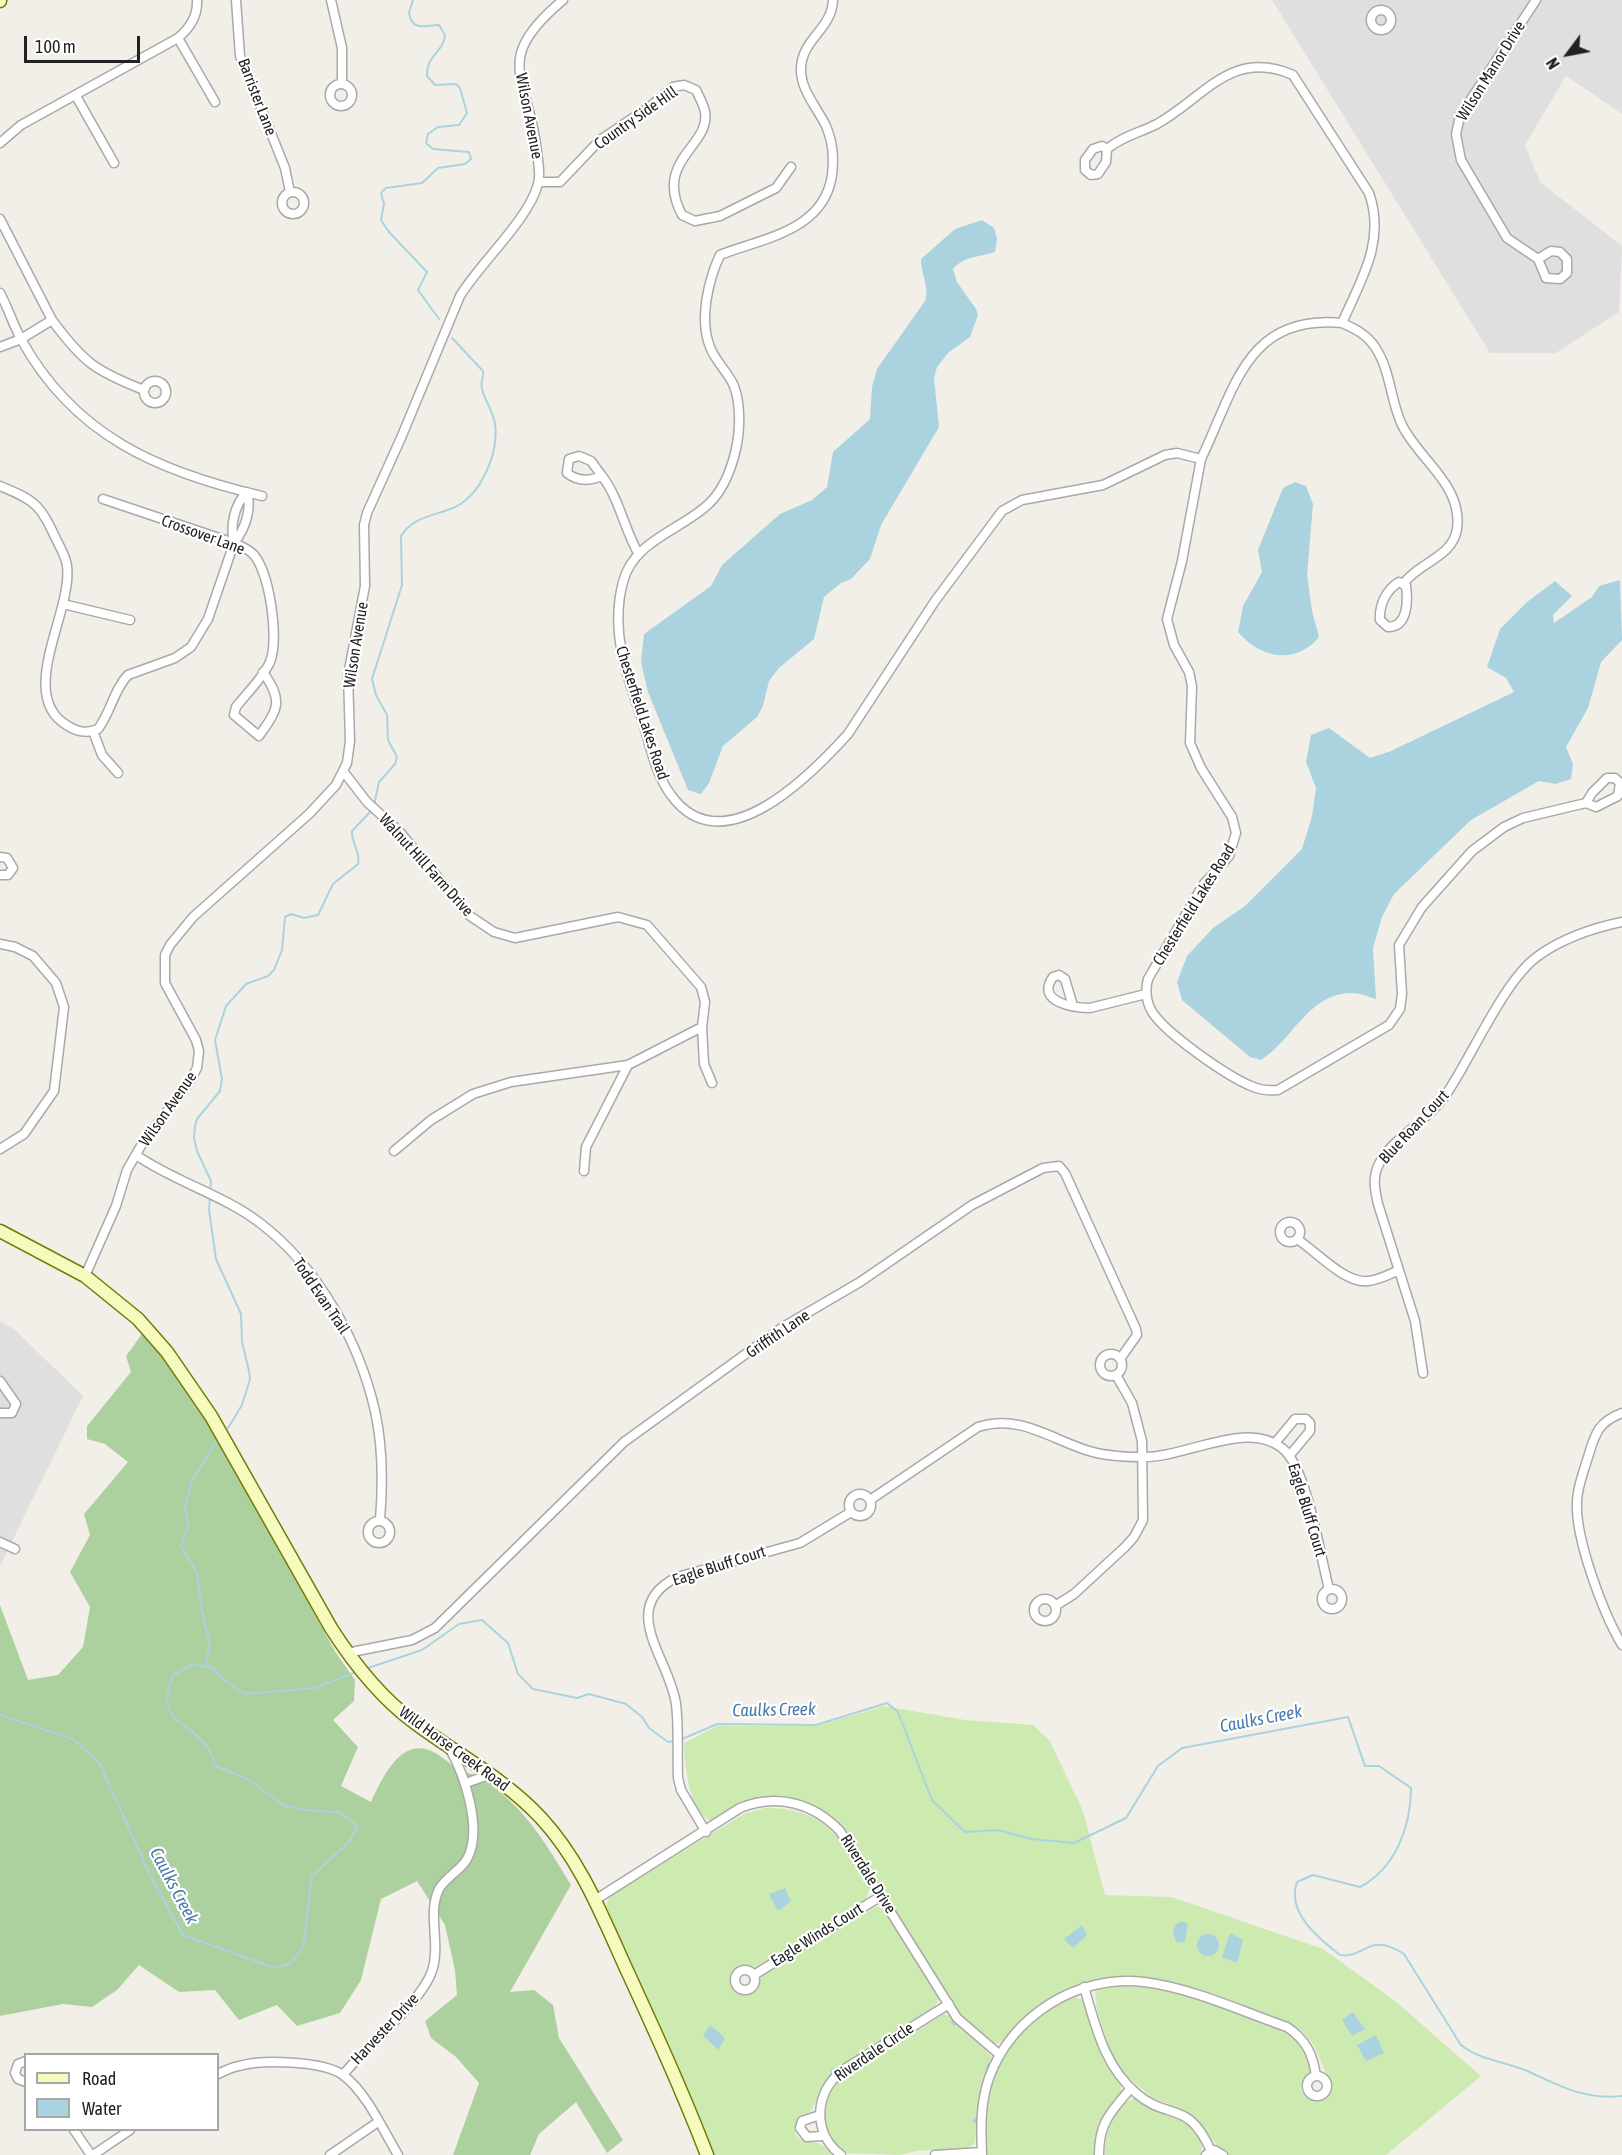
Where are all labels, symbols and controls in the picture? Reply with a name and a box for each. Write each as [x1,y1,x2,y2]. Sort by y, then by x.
street label: Wilson Manor Drive [1453,18,1529,124]
scale bar [27,24,142,62]
north arrow [1538,24,1598,84]
text: 100 m [35,36,76,57]
text: N [1543,55,1563,72]
street label: Barrister Lane [234,56,280,138]
street label: Wilson Avenue [511,72,547,160]
street label: Country Side Hill [591,82,681,154]
street label: Crossover Lane [159,511,247,559]
street label: Wilson Avenue [340,601,372,689]
street label: Chesterfield Lakes Road [611,644,673,782]
street label: Walnut Hill Farm Drive [375,810,477,920]
street label: Chesterfield Lakes Road [1149,841,1239,969]
street label: Wilson Avenue [135,1068,201,1150]
street label: Blue Roan Court [1375,1086,1453,1168]
street label: Todd Evan Trail [289,1254,353,1338]
street label: Griffith Lane [743,1306,813,1362]
street label: Eagle Bluff Court [1284,1461,1330,1559]
street label: Eagle Bluff Court [670,1542,768,1590]
water label: Caulks Creek [732,1698,816,1722]
water label: Caulks Creek [1218,1700,1304,1738]
street label: Wild Horse Creek Road [395,1702,513,1796]
street label: Riverdale Drive [836,1831,900,1917]
water label: Caulks Creek [145,1844,203,1928]
street label: Eagle Winds Court [767,1899,867,1971]
street label: Harvester Drive [347,1989,423,2069]
street label: Riverdale Circle [831,2018,917,2086]
legend [24,2053,219,2131]
text: Road [82,2068,116,2089]
text: Water [82,2098,121,2119]

